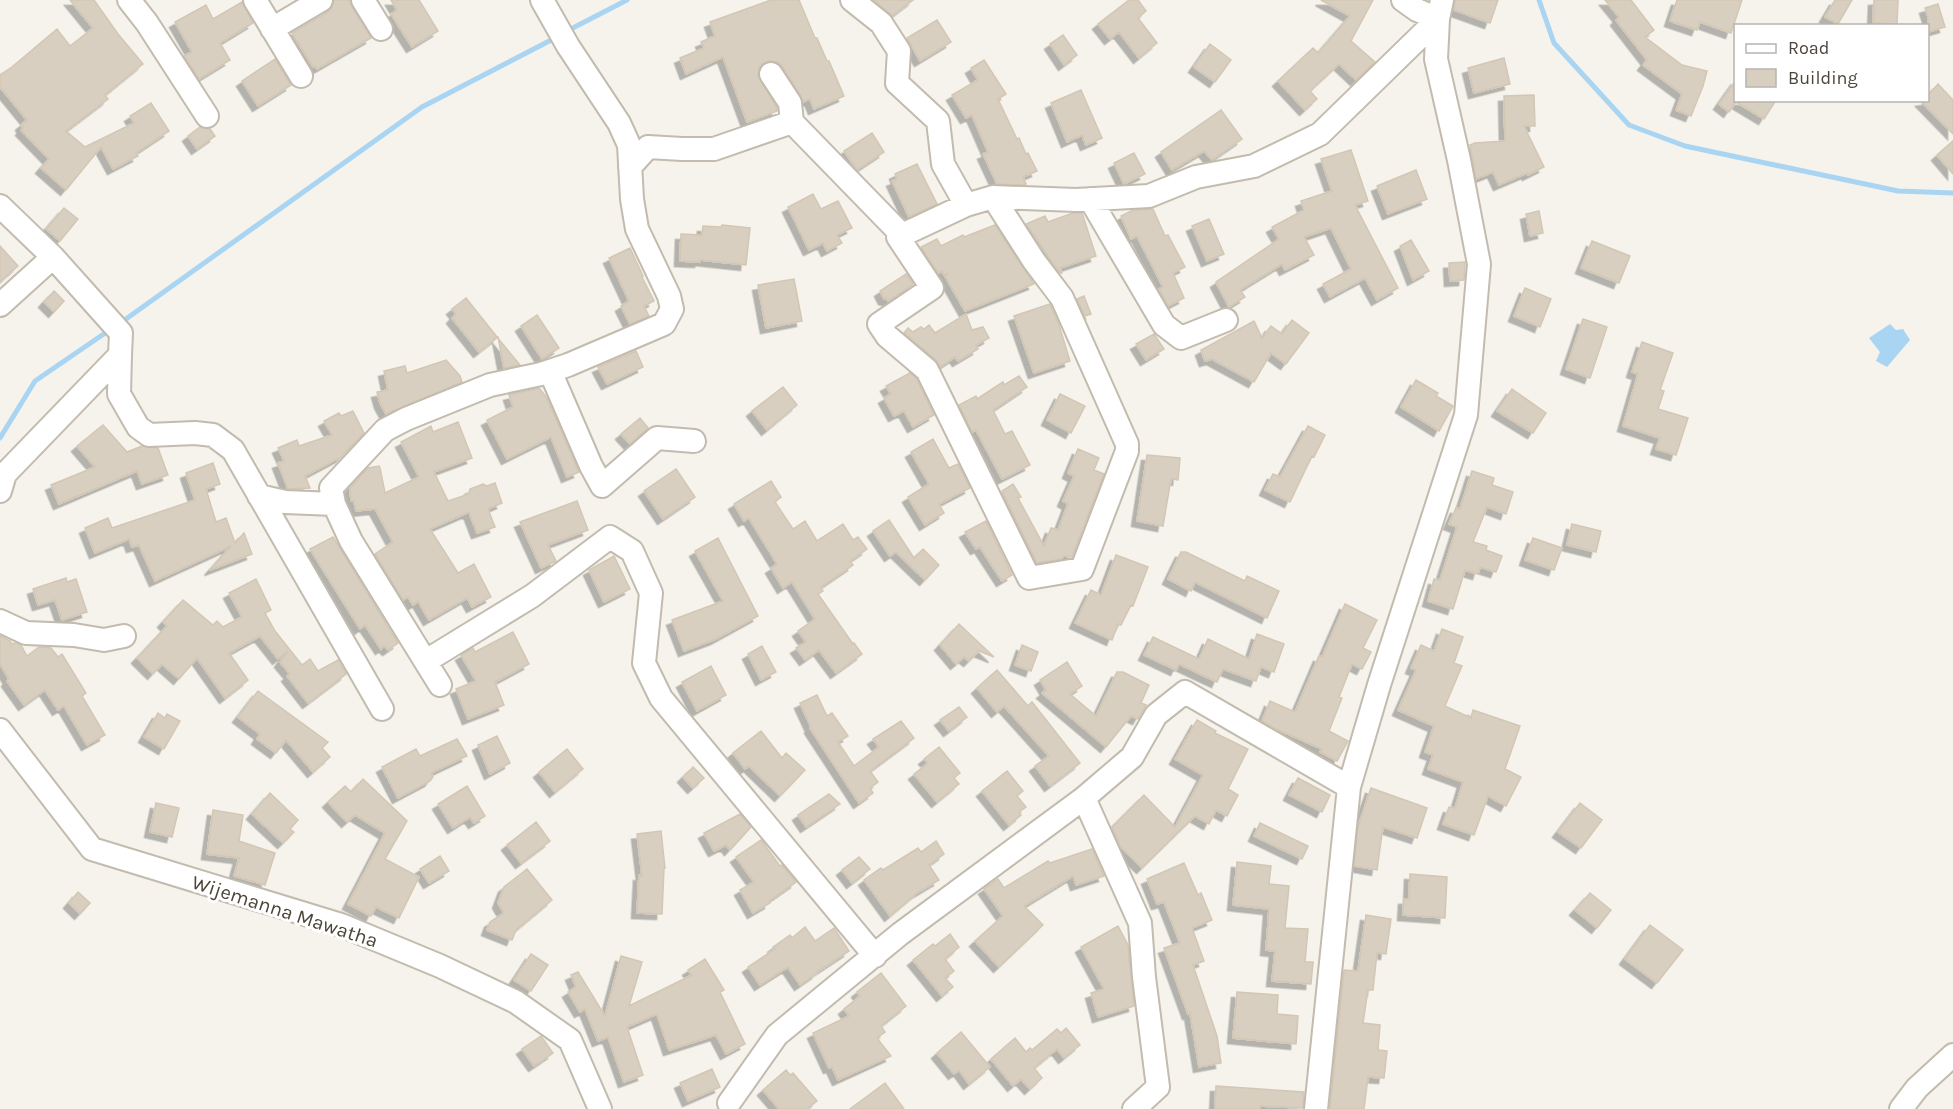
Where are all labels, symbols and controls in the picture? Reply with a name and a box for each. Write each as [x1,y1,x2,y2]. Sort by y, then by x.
legend [1734,24,1929,102]
text: Road [1788,37,1829,59]
text: Building [1788,67,1858,89]
street label: Wijemanna Mawatha [189,871,381,952]

